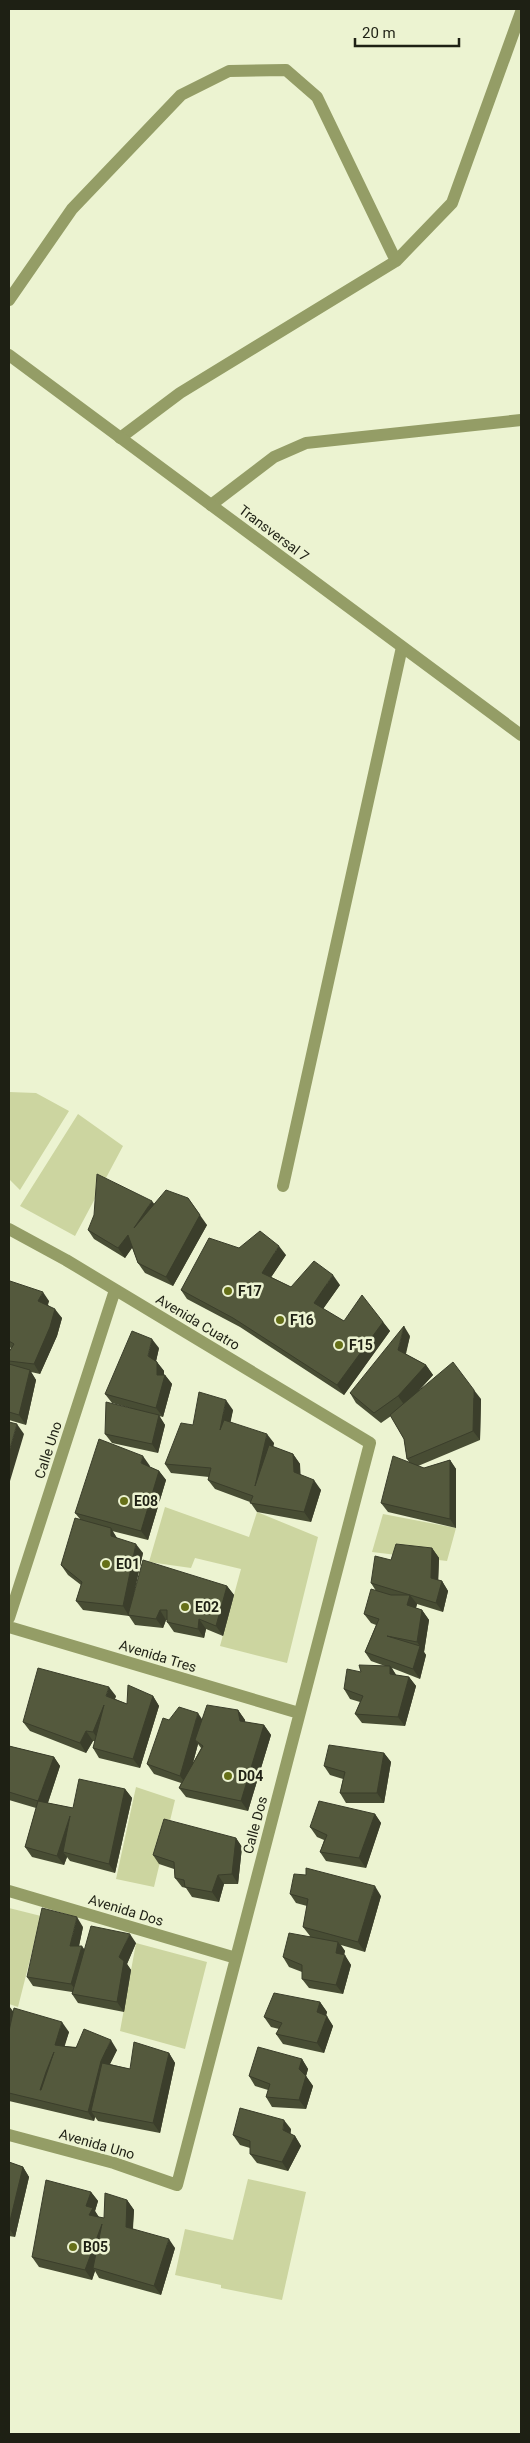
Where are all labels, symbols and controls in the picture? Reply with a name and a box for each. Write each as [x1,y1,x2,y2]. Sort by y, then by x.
scale bar [355,15,459,47]
text: 20 m [362,24,396,42]
street label: Transversal 7 [236,502,312,565]
place label: F17 [238,1283,262,1299]
marker: F17 [222,1285,234,1297]
street label: Avenida Cuatro [153,1291,243,1353]
place label: F16 [290,1312,314,1328]
marker: F16 [274,1314,286,1326]
place label: F15 [349,1337,373,1353]
marker: F15 [333,1339,345,1351]
street label: Calle Uno [31,1419,65,1481]
place label: E08 [134,1493,158,1509]
marker: E08 [118,1495,130,1507]
place label: E01 [116,1556,140,1572]
marker: E01 [100,1558,112,1570]
place label: E02 [195,1599,219,1615]
marker: E02 [179,1601,191,1613]
street label: Avenida Tres [117,1637,199,1675]
place label: D04 [238,1768,263,1784]
marker: D04 [222,1770,234,1782]
street label: Calle Dos [240,1795,270,1855]
street label: Avenida Dos [87,1891,165,1929]
street label: Avenida Uno [57,2126,137,2162]
place label: B05 [83,2239,108,2255]
marker: B05 [67,2241,79,2253]

